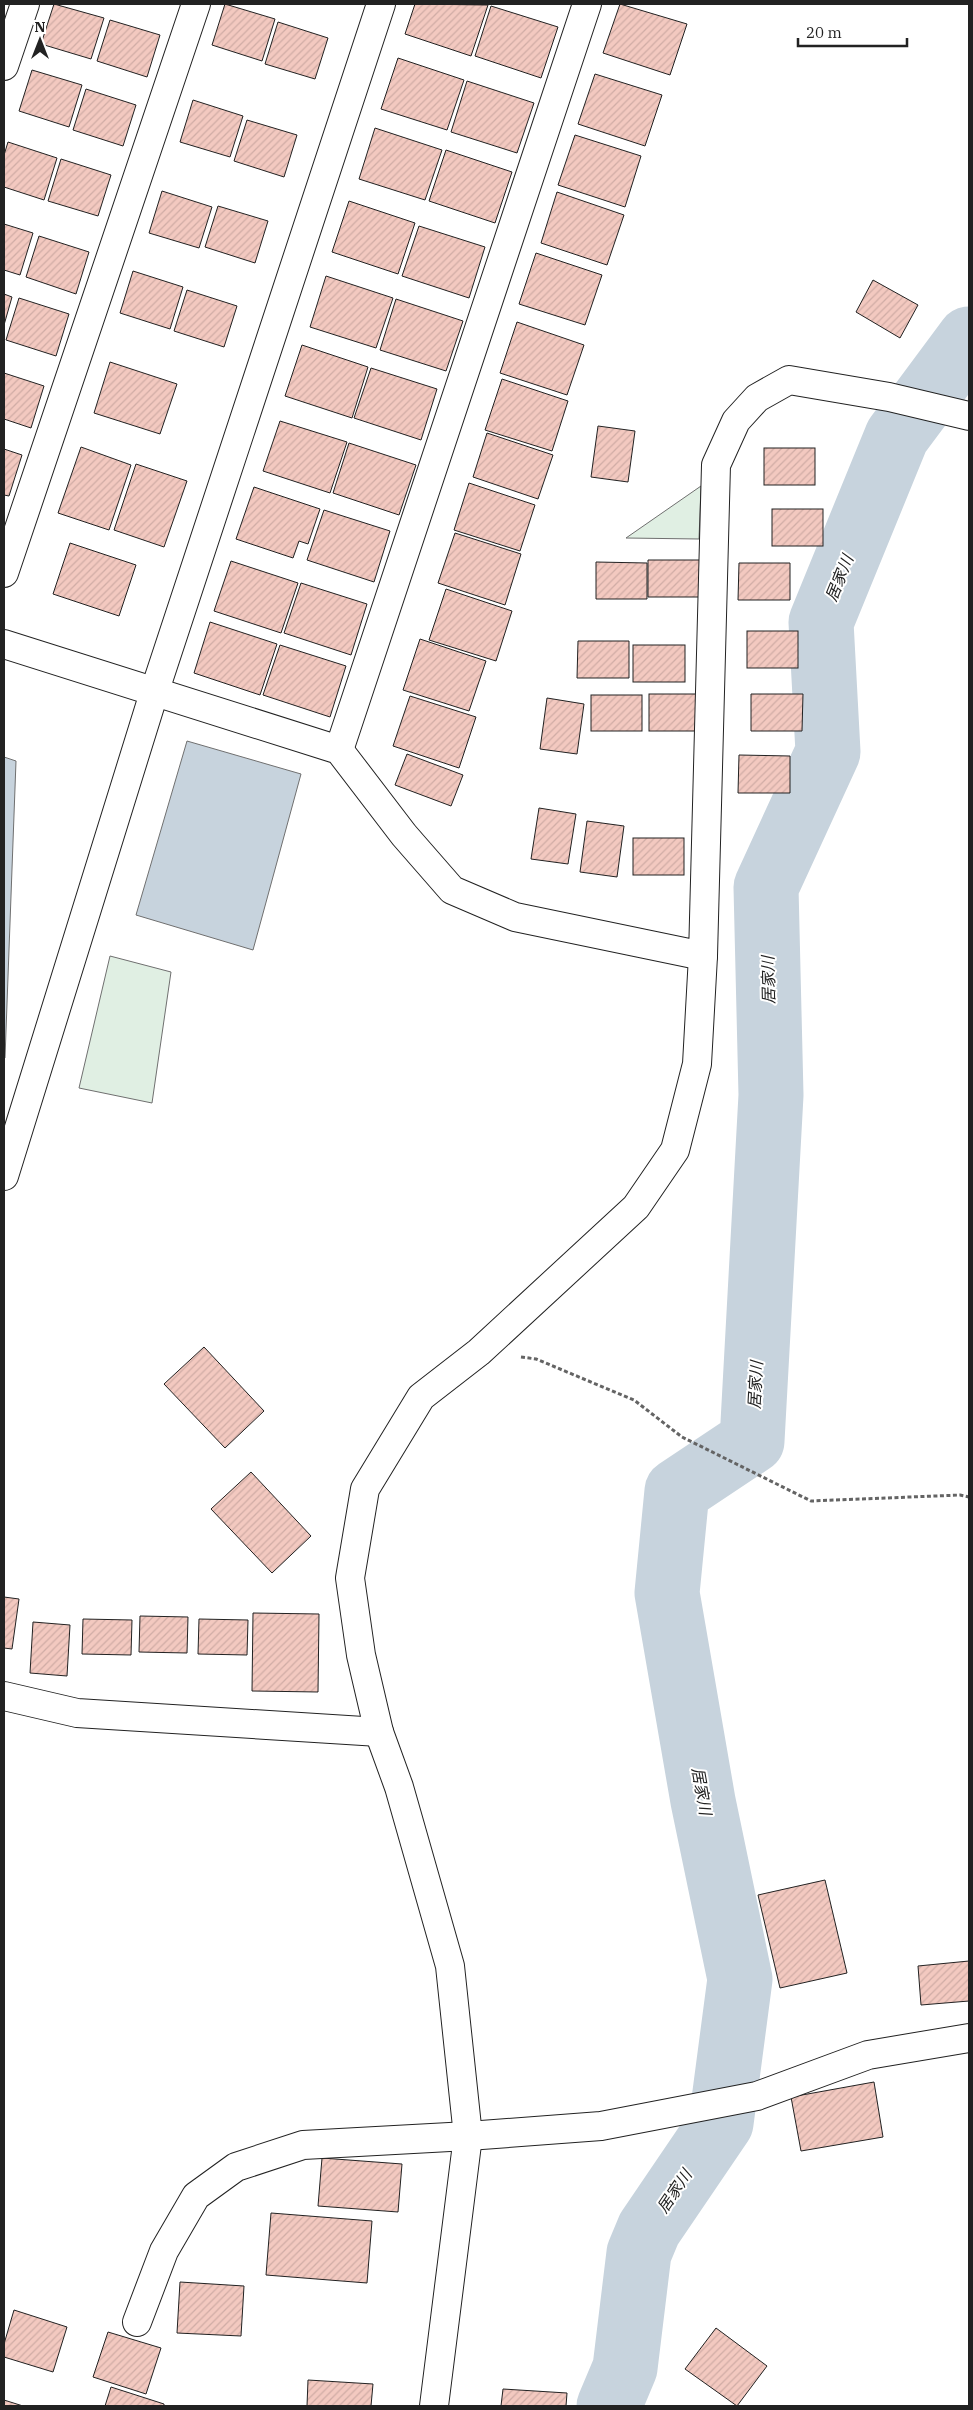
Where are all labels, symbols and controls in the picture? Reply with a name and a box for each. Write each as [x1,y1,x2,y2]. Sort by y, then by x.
north arrow [15,15,65,65]
scale bar [798,15,907,47]
text: N [34,18,46,36]
text: 20 m [806,23,842,42]
water label: 居家川 [821,550,858,604]
water label: 居家川 [758,954,778,1004]
water label: 居家川 [744,1359,766,1409]
water label: 居家川 [688,1766,716,1818]
water label: 居家川 [652,2164,697,2216]

